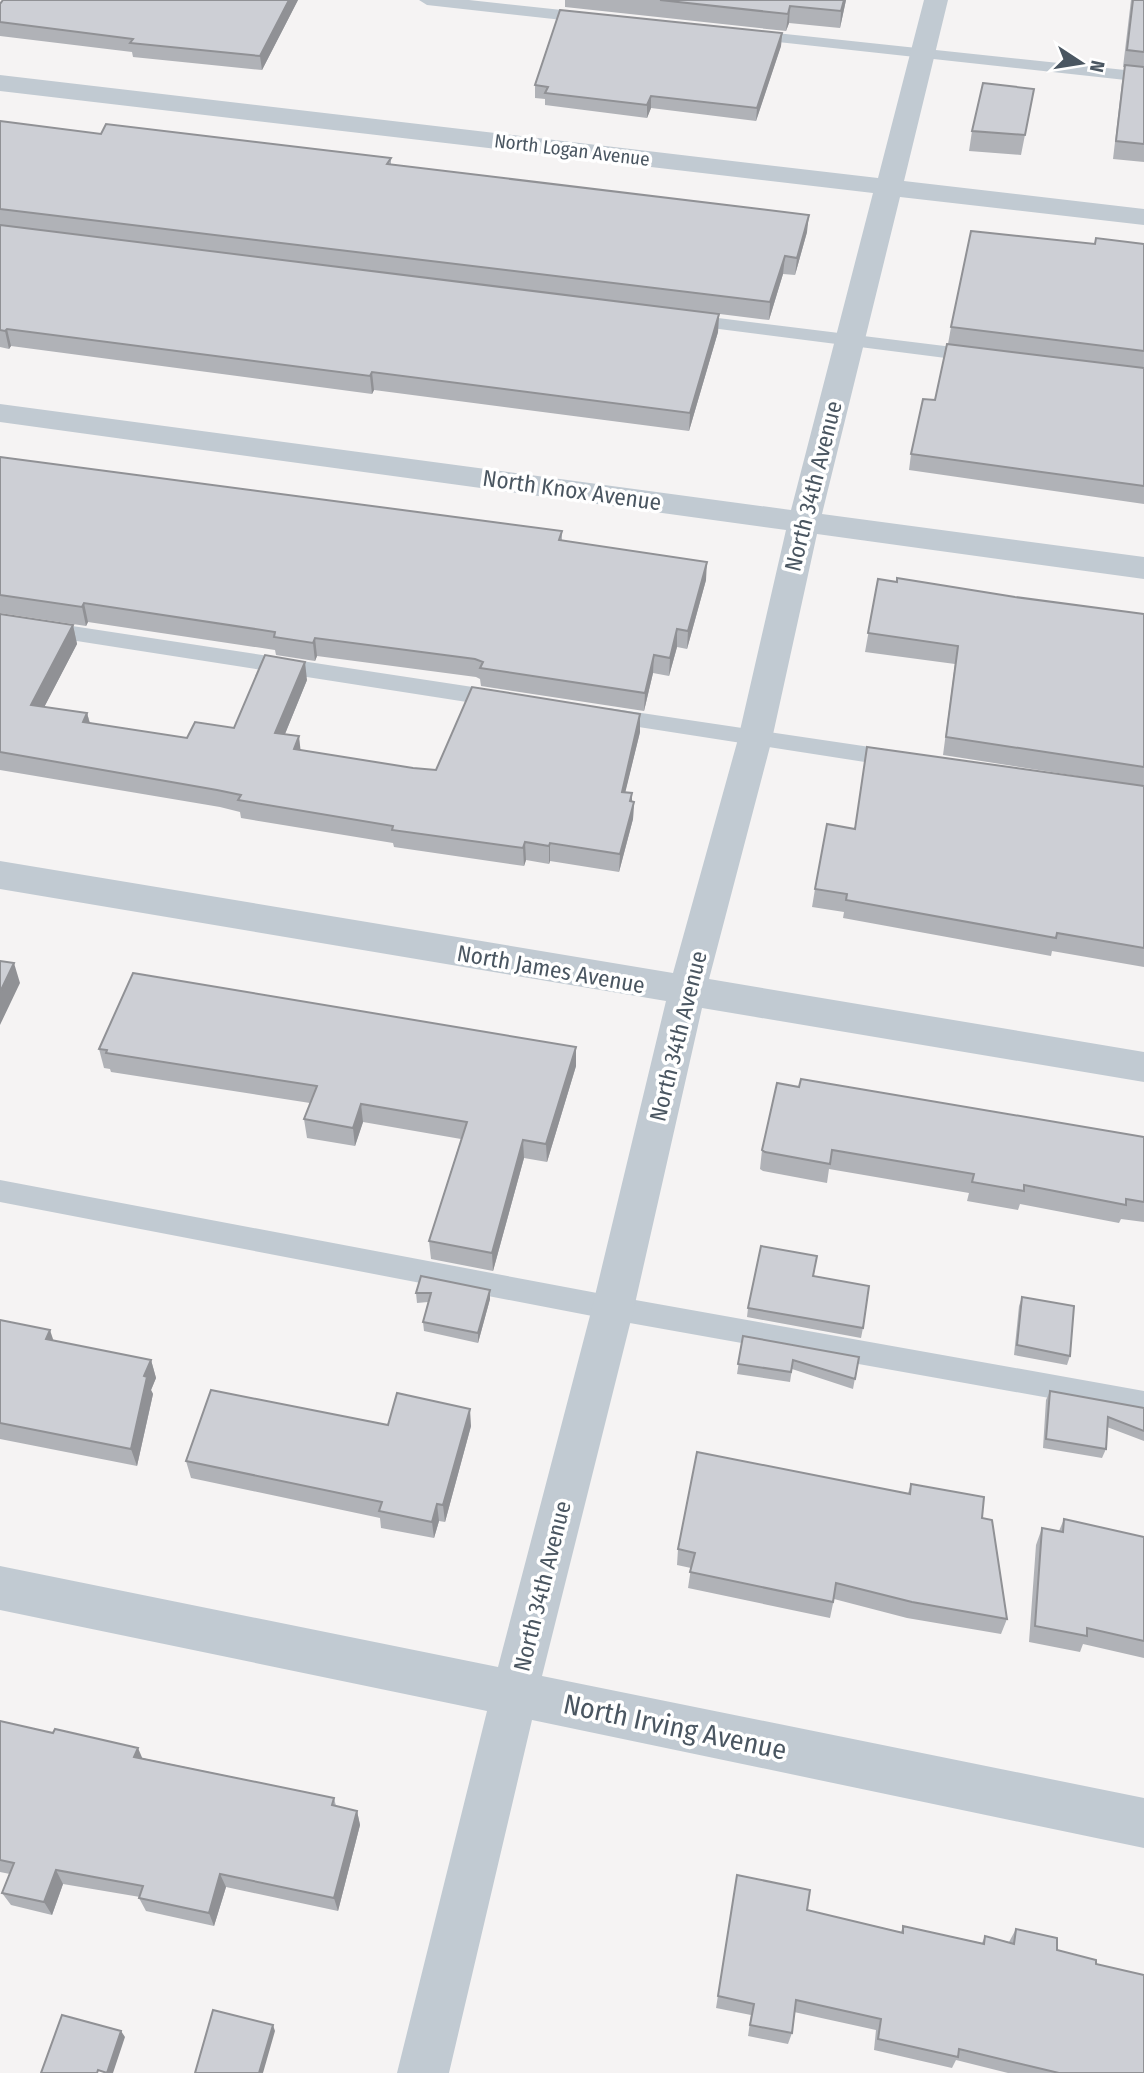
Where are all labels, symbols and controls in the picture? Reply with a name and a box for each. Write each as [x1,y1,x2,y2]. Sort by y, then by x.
north arrow [1046,28,1116,98]
text: N [1085,58,1110,74]
street label: North Logan Avenue [493,129,651,171]
street label: North 34th Avenue [778,398,848,574]
street label: North Knox Avenue [481,464,663,516]
street label: North James Avenue [455,939,647,999]
street label: North 34th Avenue [643,948,713,1124]
street label: North 34th Avenue [507,1498,577,1674]
street label: North Irving Avenue [560,1687,790,1767]

